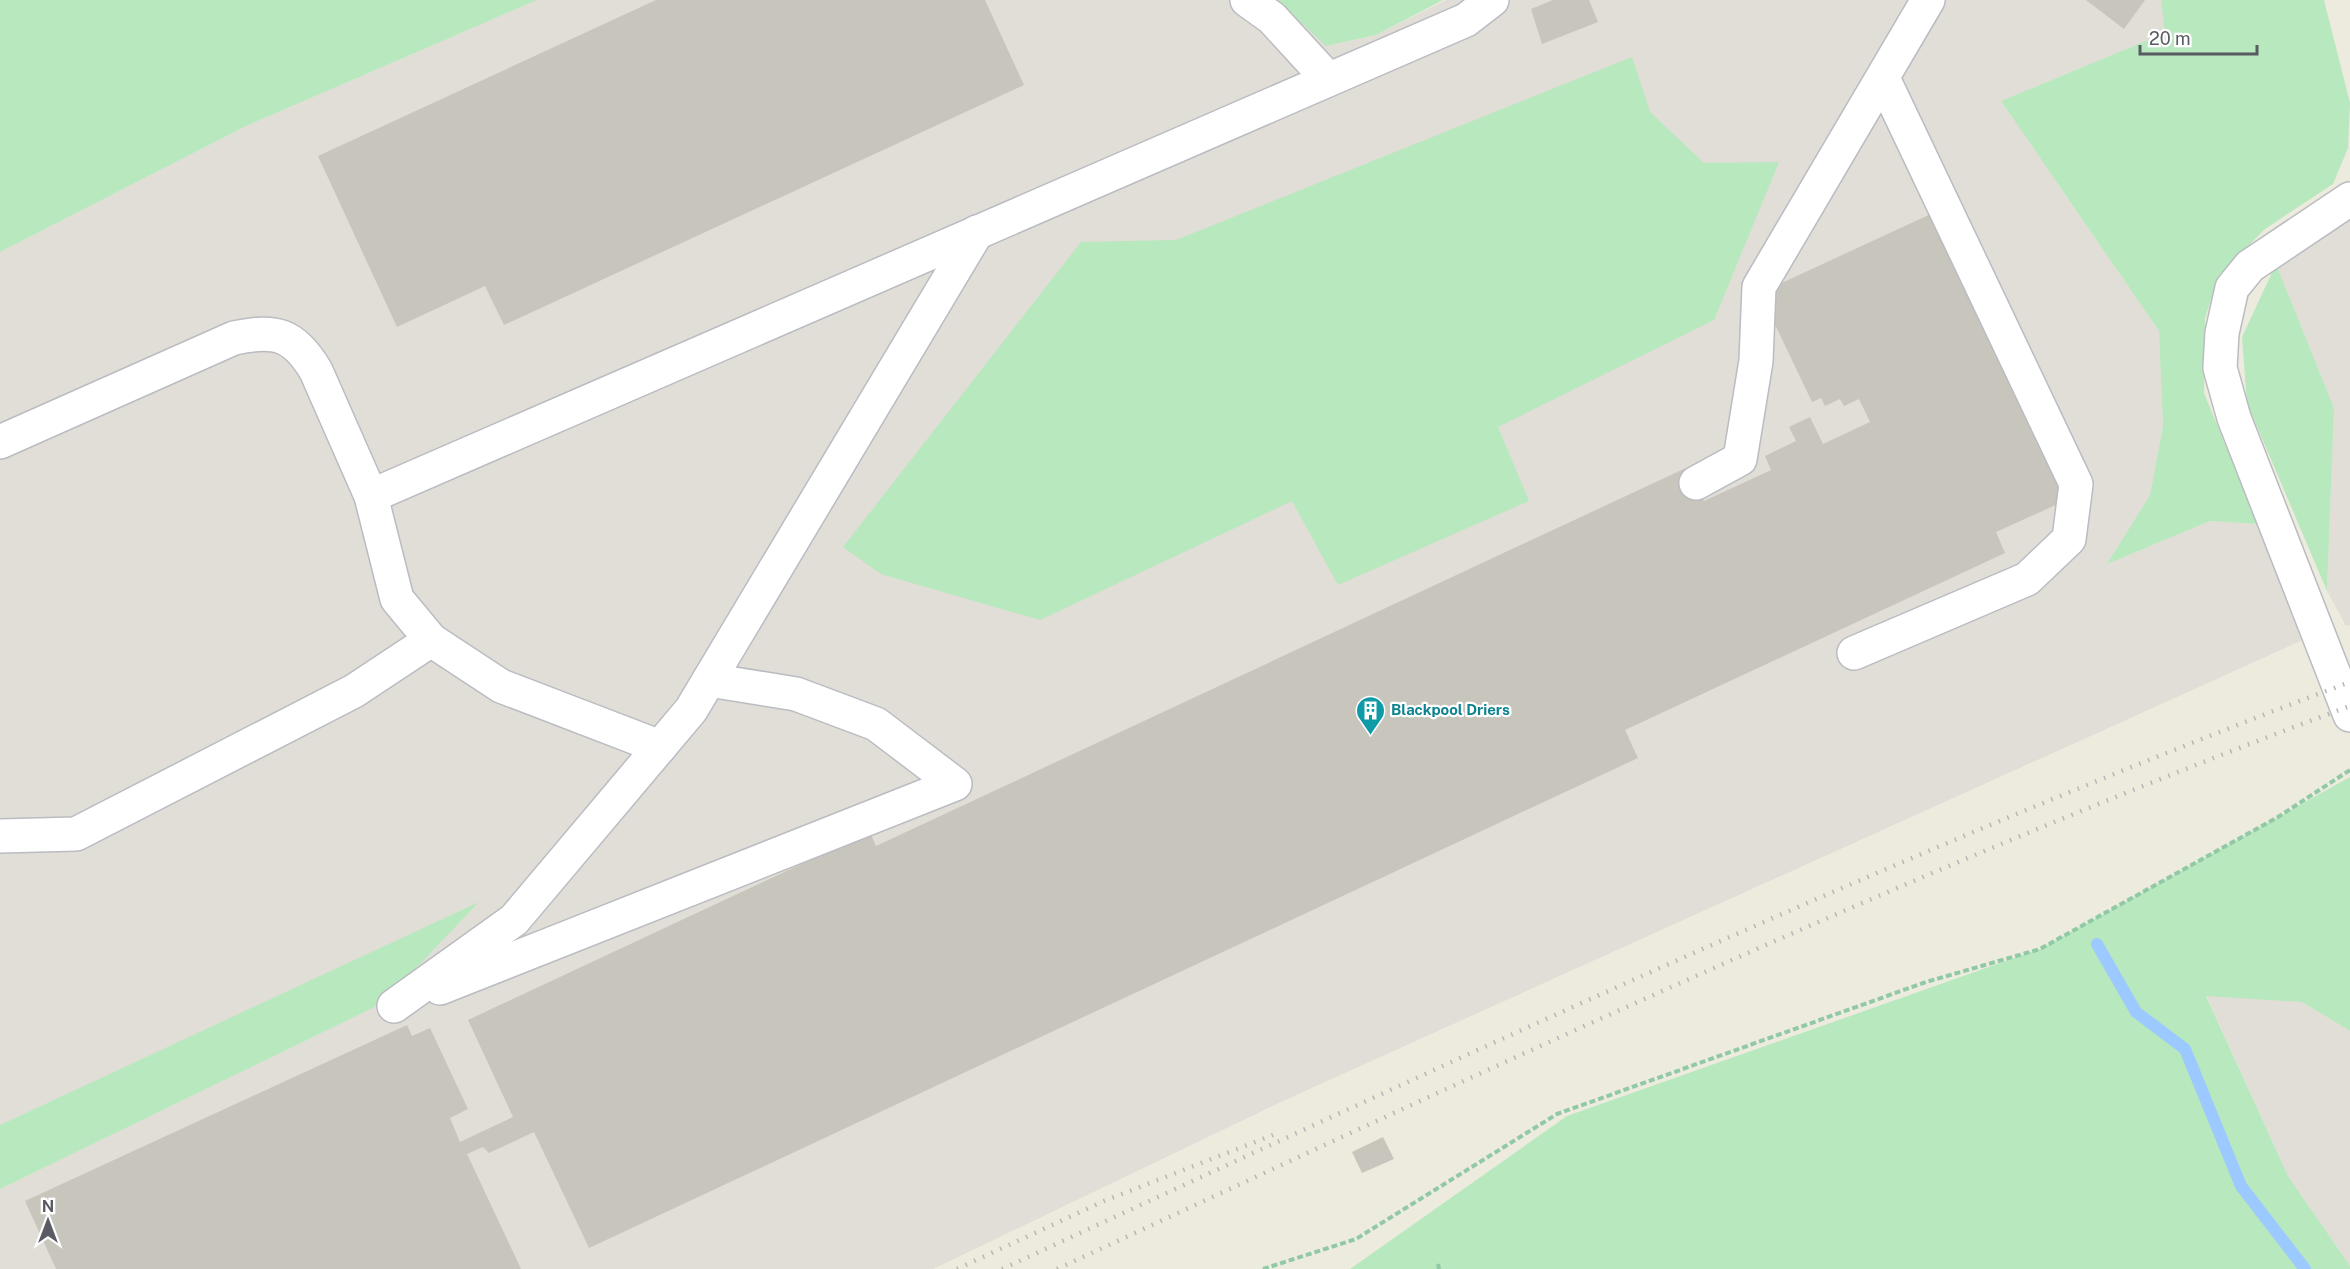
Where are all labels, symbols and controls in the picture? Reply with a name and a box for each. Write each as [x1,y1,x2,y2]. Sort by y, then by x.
scale bar [2140,18,2257,56]
text: 20 m [2149,28,2191,49]
building icon: Blackpool Driers [1354,694,1386,736]
place label: Blackpool Driers [1391,701,1510,718]
north arrow [18,1191,78,1251]
text: N [42,1197,54,1216]

